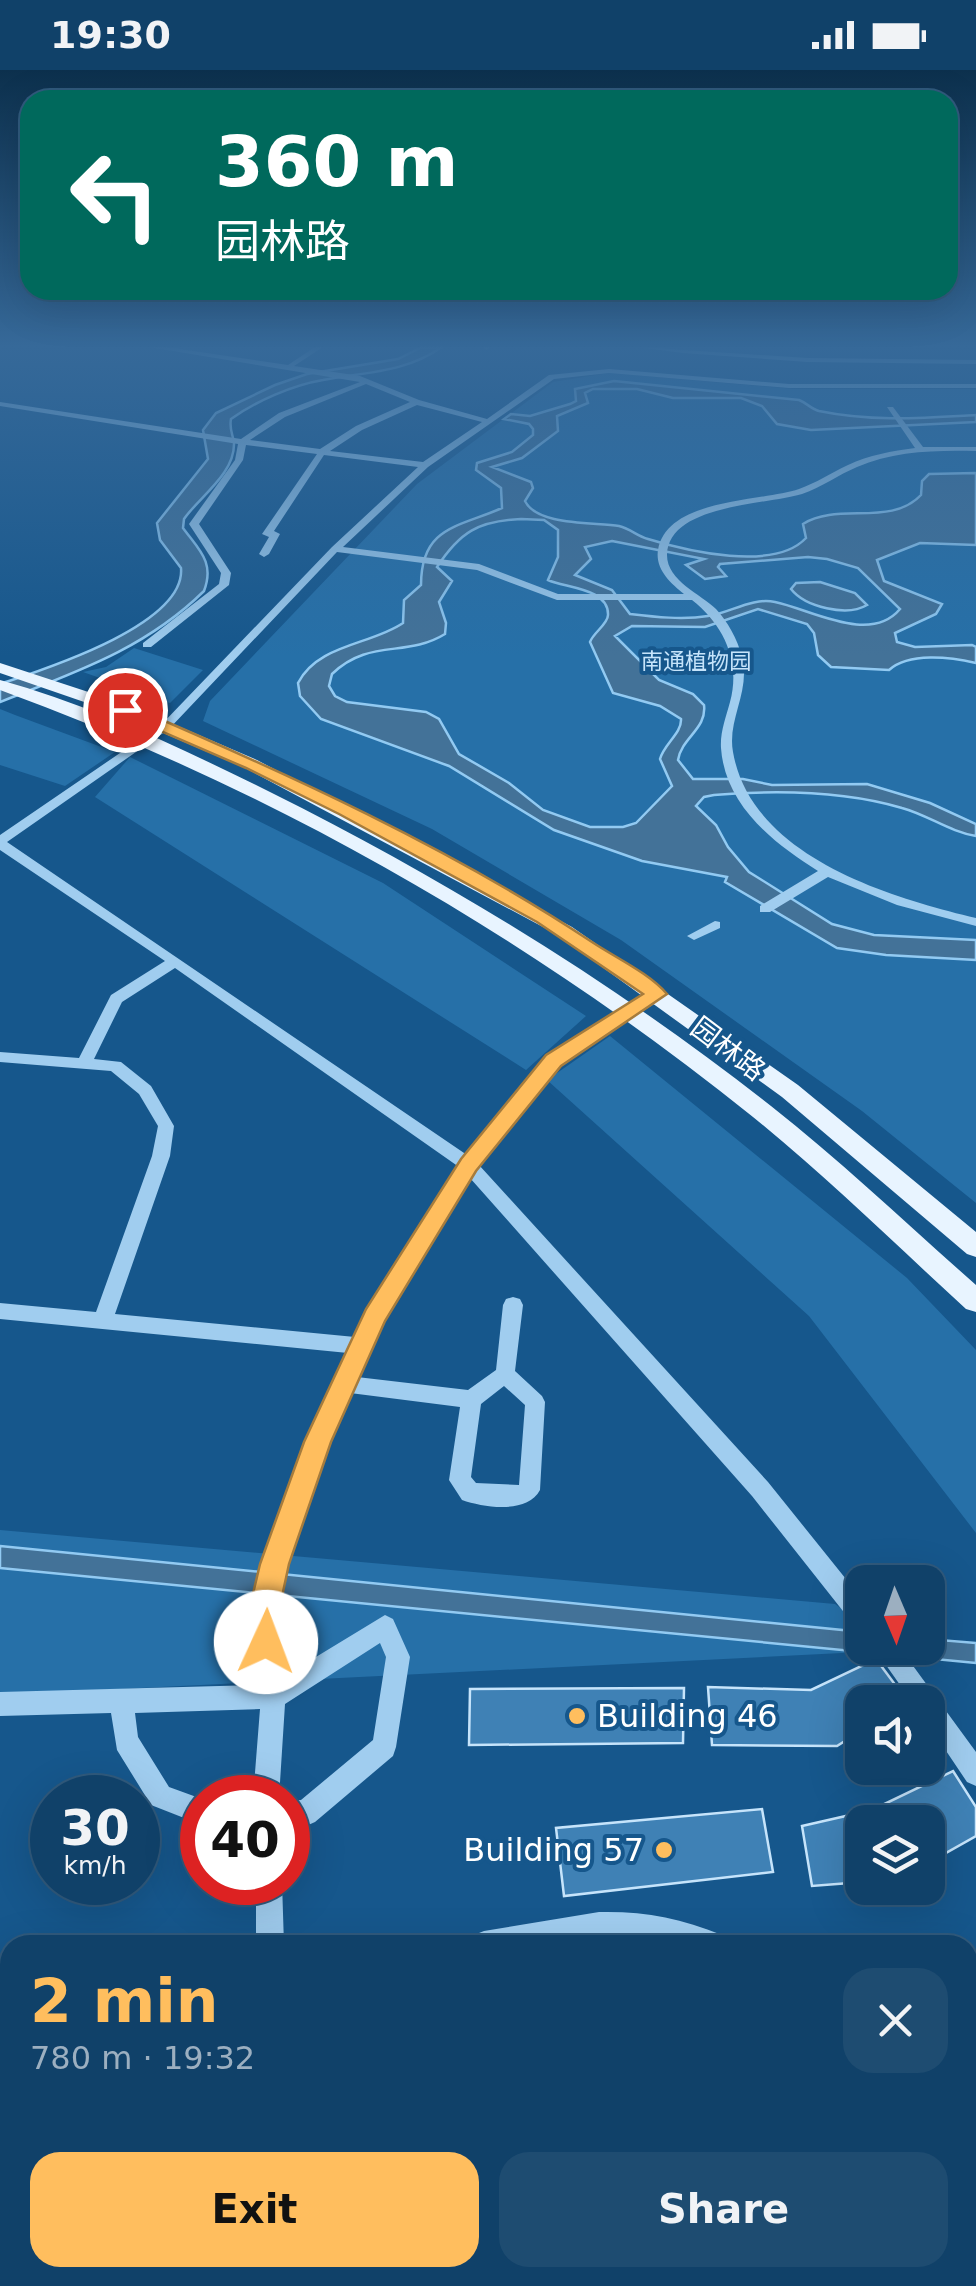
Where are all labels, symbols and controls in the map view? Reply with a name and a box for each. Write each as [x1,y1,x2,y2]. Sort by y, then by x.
text: 19:30 [50,13,171,57]
text: 360 m [215,121,458,203]
icon: left [50,130,180,260]
text: 园林路 [215,215,350,268]
park label: 南通植物园 [641,649,751,674]
pin [83,668,168,753]
icon: arrive [98,683,153,738]
street label: 园林路 [685,1011,771,1087]
north arrow [845,1565,945,1665]
map controls [845,1565,945,1905]
position arrow [214,1590,318,1694]
button: sound [845,1685,945,1785]
place label: Building 46 [597,1697,778,1735]
marker: Building 46 [566,1705,588,1727]
speed limit sign: 40 [180,1775,310,1905]
text: 30 [60,1799,130,1857]
button: layers [845,1805,945,1905]
place label: Building 57 [463,1831,644,1869]
marker: Building 57 [653,1839,675,1861]
text: km/h [63,1851,127,1880]
text: 2 min [30,1966,218,2036]
button: close [843,1968,948,2073]
text: 780 m · 19:32 [30,2039,255,2077]
button: Exit [30,2152,479,2267]
button: Share [499,2152,948,2267]

